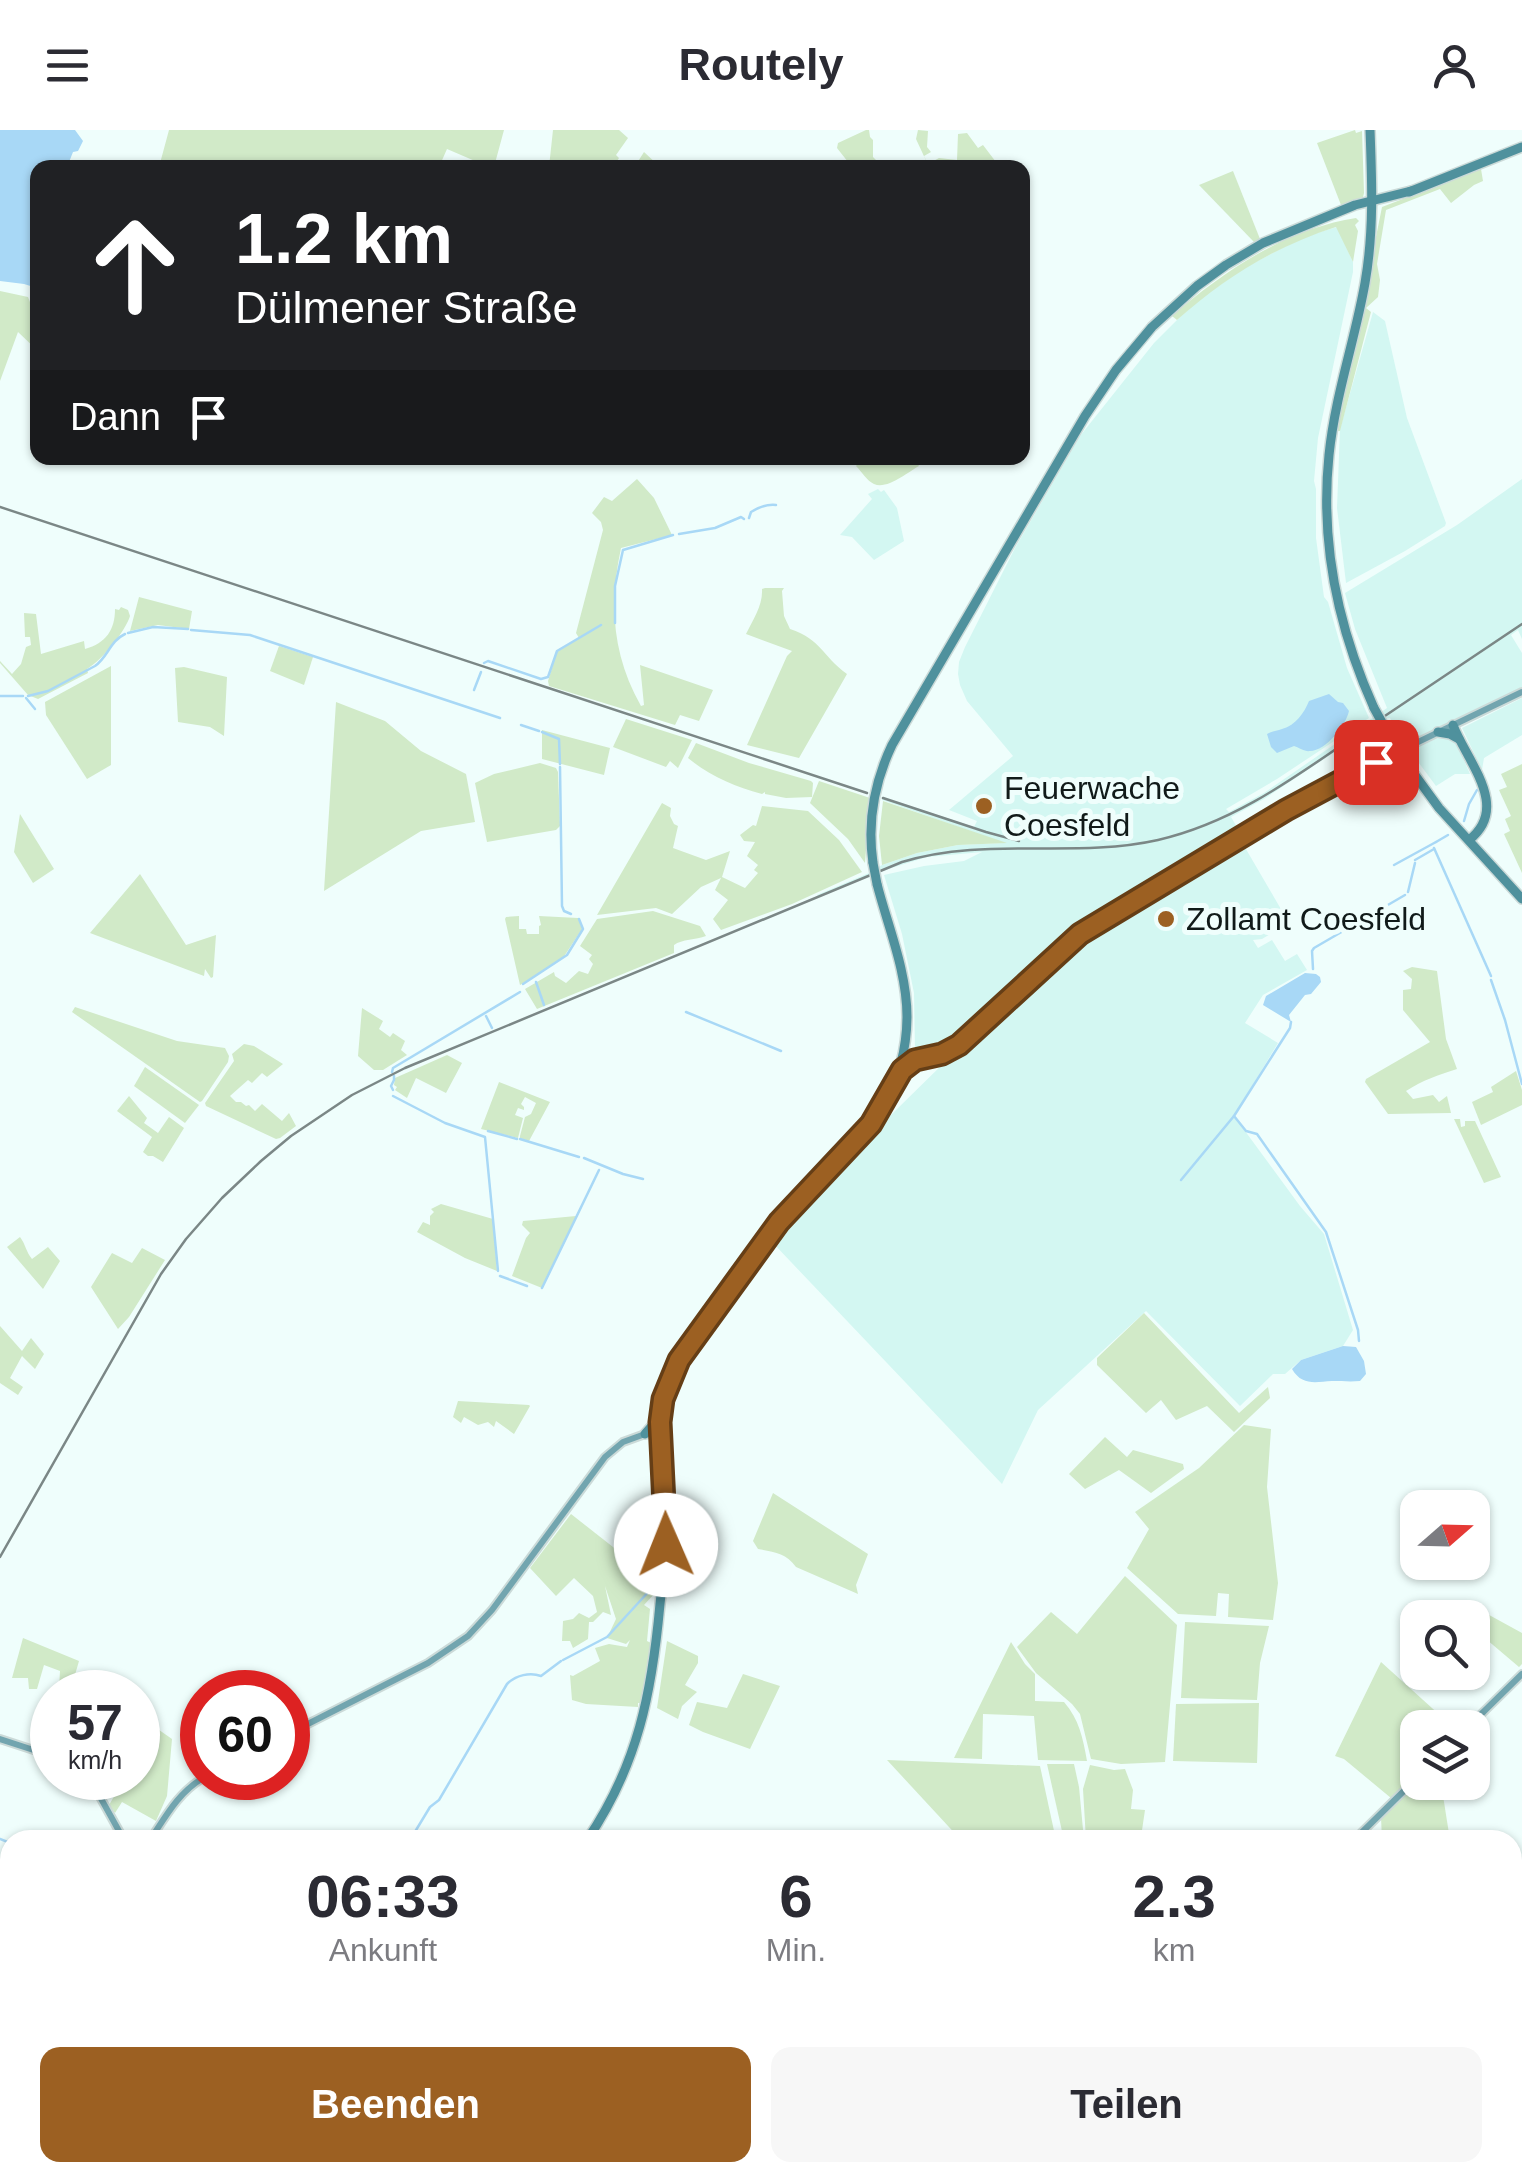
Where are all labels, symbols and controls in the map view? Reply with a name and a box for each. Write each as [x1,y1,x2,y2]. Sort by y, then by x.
icon: menu [40,38,95,93]
icon: person [1427,38,1482,93]
text: Routely [678,39,844,90]
icon: ahead [70,200,200,330]
text: 1.2 km [235,200,453,278]
text: Dülmener Straße [235,282,578,333]
icon: arrive [181,390,236,445]
text: Dann [70,396,161,438]
pin [1334,720,1419,805]
icon: arrive [1349,735,1404,790]
place label: Feuerwache Coesfeld [1004,770,1180,843]
marker: Feuerwache Coesfeld [973,795,995,817]
place label: Zollamt Coesfeld [1186,901,1426,937]
marker: Zollamt Coesfeld [1155,908,1177,930]
north arrow [1400,1490,1490,1580]
map controls [1400,1490,1490,1800]
position arrow [614,1493,718,1597]
button: search [1400,1600,1490,1690]
speed limit sign: 60 [180,1670,310,1800]
text: 57 [67,1695,123,1751]
button: layers [1400,1710,1490,1800]
text: km/h [68,1746,122,1774]
text: 06:33 [306,1863,460,1930]
text: 6 [779,1863,813,1930]
text: 2.3 [1132,1863,1216,1930]
text: Ankunft [329,1932,437,1968]
text: Min. [766,1932,826,1968]
text: km [1153,1932,1195,1968]
button: Beenden [40,2047,751,2162]
button: Teilen [771,2047,1482,2162]

